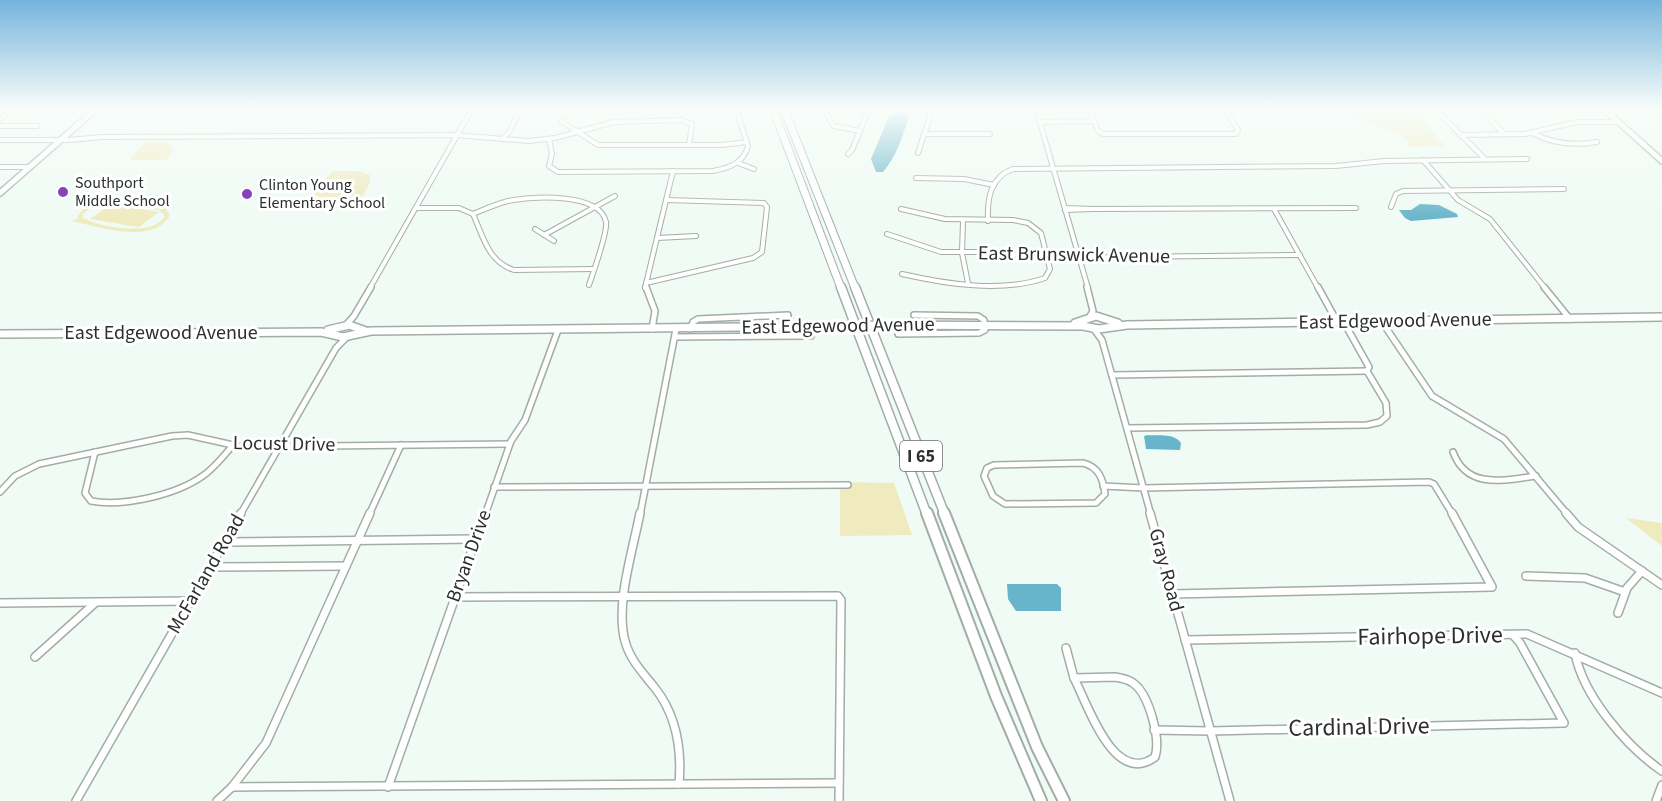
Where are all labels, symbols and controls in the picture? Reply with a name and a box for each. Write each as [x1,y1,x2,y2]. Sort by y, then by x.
place label: Southport Middle School [75,172,170,212]
place label: Clinton Young Elementary School [259,174,385,214]
marker: Southport Middle School [56,185,70,199]
marker: Clinton Young Elementary School [240,187,254,201]
street label: East Brunswick Avenue [978,239,1170,271]
street label: East Edgewood Avenue [1298,305,1492,337]
street label: East Edgewood Avenue [741,310,935,342]
street label: East Edgewood Avenue [64,319,258,347]
street label: Locust Drive [233,429,336,459]
road number: I 65 [900,441,942,471]
street label: Bryan Drive [439,506,499,606]
street label: McFarland Road [160,509,252,639]
street label: Gray Road [1141,525,1191,615]
street label: Fairhope Drive [1357,617,1503,655]
street label: Cardinal Drive [1288,708,1430,746]

